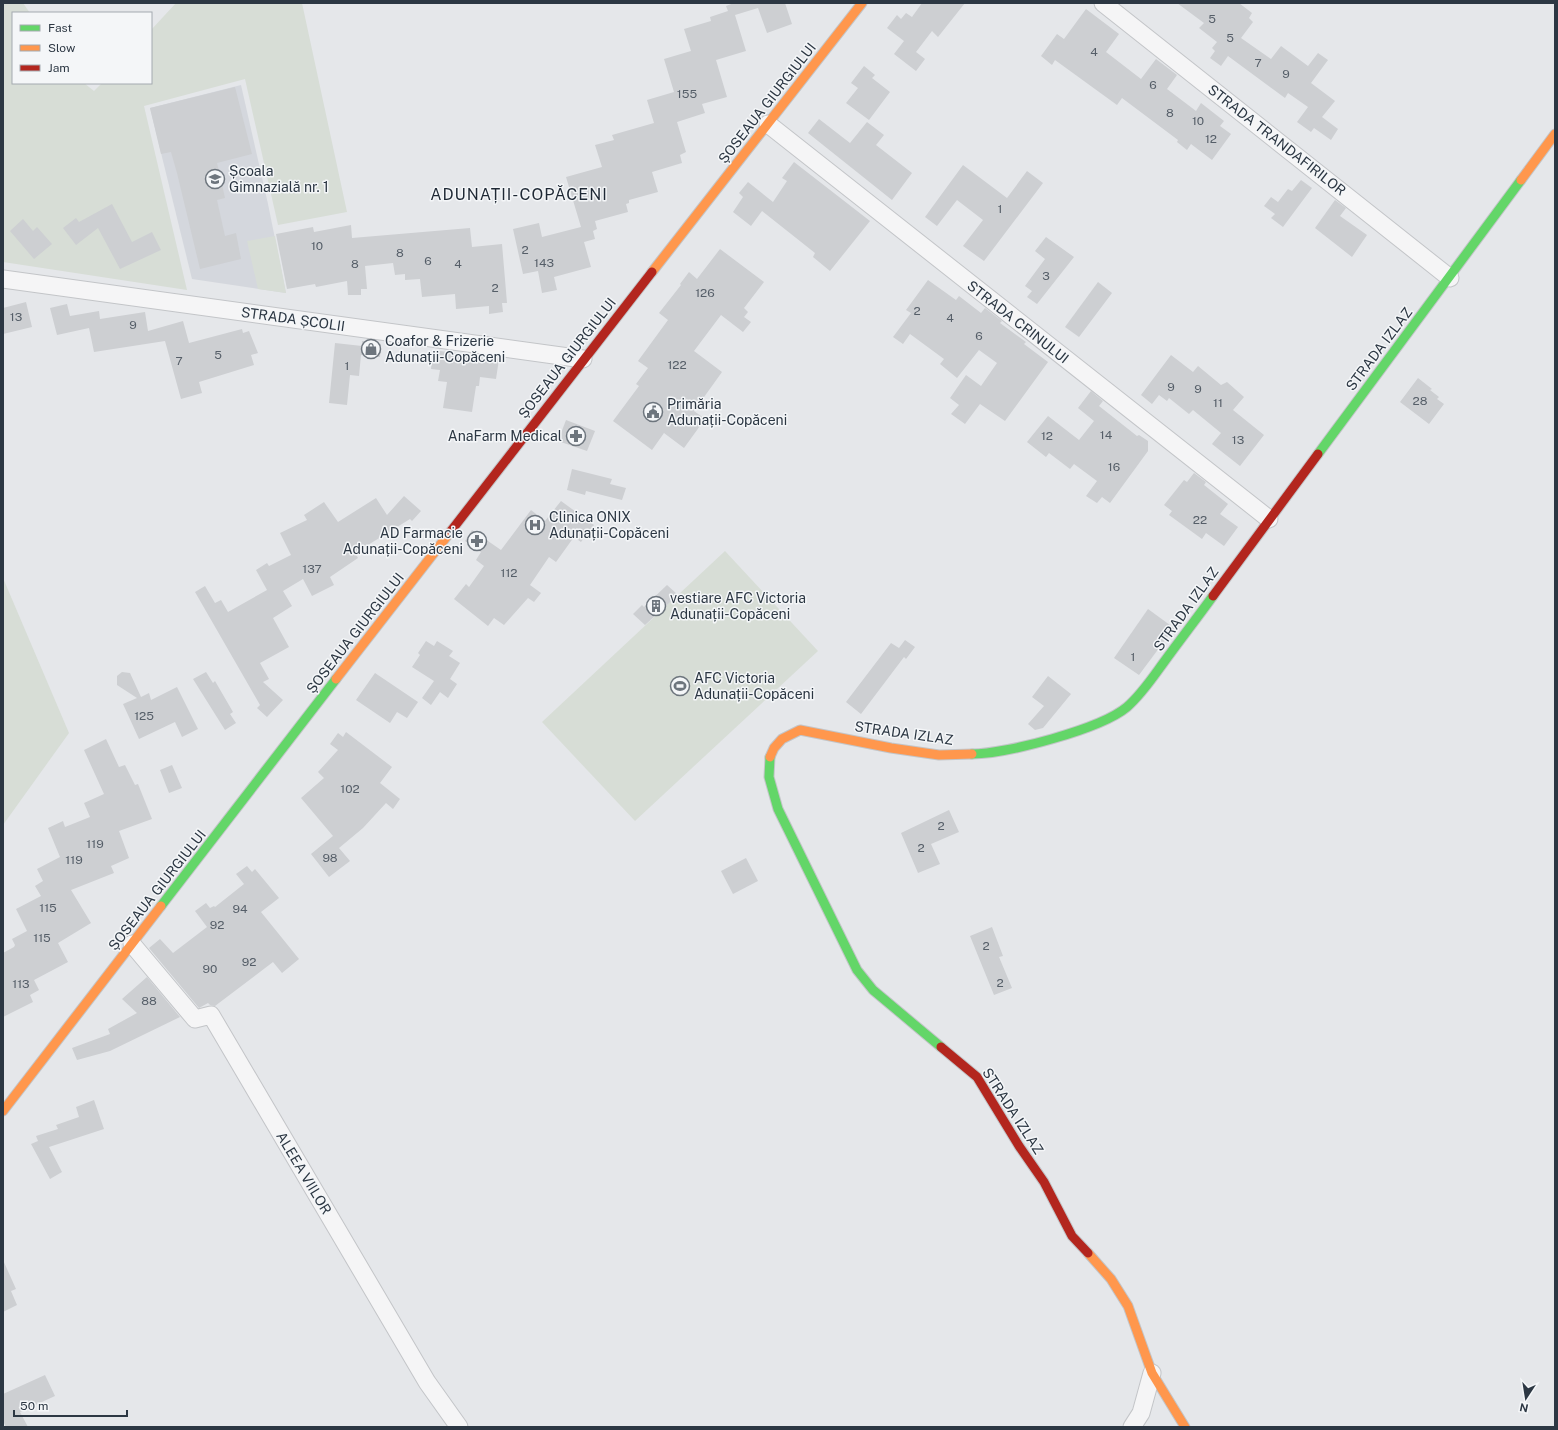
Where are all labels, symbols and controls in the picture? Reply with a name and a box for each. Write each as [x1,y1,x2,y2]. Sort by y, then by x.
legend [12,12,152,84]
house number: 5 [1208,12,1216,26]
text: Fast [48,21,73,35]
house number: 5 [1226,31,1234,45]
street label: ȘOSEAUA GIURGIULUI [715,40,819,166]
text: Slow [48,41,76,55]
house number: 4 [1090,45,1098,59]
house number: 7 [1254,56,1262,70]
text: Jam [48,61,70,75]
house number: 9 [1282,67,1290,81]
house number: 6 [1149,78,1157,92]
street label: STRADA TRANDAFIRILOR [1205,81,1349,199]
house number: 155 [677,87,697,101]
house number: 8 [1166,106,1174,120]
house number: 10 [1192,114,1204,128]
house number: 12 [1205,132,1217,146]
place label: Școala Gimnazială nr. 1 [229,163,329,195]
school or university icon: Școala Gimnazială nr. 1 [204,168,226,190]
district label: ADUNAȚII-COPĂCENI [430,185,608,204]
house number: 1 [998,202,1002,216]
house number: 10 [311,239,323,253]
house number: 2 [521,243,529,257]
house number: 8 [396,246,404,260]
house number: 6 [424,254,432,268]
house number: 143 [534,256,554,270]
house number: 8 [351,257,359,271]
house number: 4 [454,257,462,271]
house number: 3 [1042,269,1050,283]
street label: STRADA CRINULUI [964,277,1072,367]
house number: 2 [491,281,499,295]
house number: 126 [695,286,715,300]
street label: ȘOSEAUA GIURGIULUI [515,295,619,421]
street label: STRADA ȘCOLII [240,304,346,334]
house number: 2 [913,304,921,318]
street label: STRADA IZLAZ [1343,304,1415,394]
house number: 13 [10,310,22,324]
house number: 4 [946,311,954,325]
house number: 9 [129,318,137,332]
house number: 6 [975,329,983,343]
place label: Coafor & Frizerie Adunații-Copăceni [385,333,505,365]
shop icon: Coafor & Frizerie Adunații-Copăceni [360,338,382,360]
house number: 5 [214,348,222,362]
house number: 7 [175,354,183,368]
house number: 122 [667,358,687,372]
house number: 1 [345,359,349,373]
house number: 9 [1167,380,1175,394]
house number: 9 [1194,382,1202,396]
house number: 28 [1413,394,1428,408]
place label: Primăria Adunații-Copăceni [667,396,787,428]
house number: 11 [1213,396,1223,410]
public building icon: Primăria Adunații-Copăceni [642,401,664,423]
pharmacy icon: AnaFarm Medical [565,425,587,447]
place label: AnaFarm Medical [448,428,562,444]
house number: 14 [1100,428,1113,442]
house number: 12 [1041,429,1053,443]
house number: 13 [1232,433,1244,447]
house number: 16 [1108,460,1120,474]
place label: Clinica ONIX Adunații-Copăceni [549,509,669,541]
house number: 22 [1193,513,1207,527]
hospital icon: Clinica ONIX Adunații-Copăceni [524,514,546,536]
place label: AD Farmacie Adunații-Copăceni [343,525,463,557]
pharmacy icon: AD Farmacie Adunații-Copăceni [466,530,488,552]
house number: 137 [302,562,322,576]
street label: STRADA IZLAZ [1150,564,1222,654]
house number: 112 [501,566,517,580]
street label: ȘOSEAUA GIURGIULUI [303,570,407,696]
place label: vestiare AFC Victoria Adunații-Copăceni [670,590,806,622]
building icon: vestiare AFC Victoria Adunații-Copăceni [645,595,667,617]
house number: 1 [1131,650,1135,664]
place label: AFC Victoria Adunații-Copăceni [694,670,814,702]
sports icon: AFC Victoria Adunații-Copăceni [669,675,691,697]
house number: 125 [134,709,154,723]
street label: STRADA IZLAZ [854,718,955,748]
house number: 102 [340,782,360,796]
house number: 2 [937,819,945,833]
street label: ȘOSEAUA GIURGIULUI [105,827,209,953]
house number: 119 [86,837,104,851]
house number: 2 [917,841,925,855]
house number: 98 [322,851,338,865]
house number: 119 [65,853,83,867]
house number: 115 [39,901,57,915]
house number: 94 [232,902,248,916]
house number: 92 [210,918,224,932]
house number: 115 [33,931,51,945]
house number: 2 [982,939,990,953]
house number: 92 [242,955,256,969]
house number: 90 [203,962,217,976]
house number: 2 [996,976,1004,990]
house number: 113 [12,977,30,991]
house number: 88 [141,994,157,1008]
street label: STRADA IZLAZ [979,1065,1047,1157]
street label: ALEEA VIILOR [273,1129,335,1217]
north arrow [1506,1378,1546,1418]
scale bar [14,1392,127,1418]
text: 50 m [20,1399,48,1413]
text: N [1518,1401,1529,1415]

